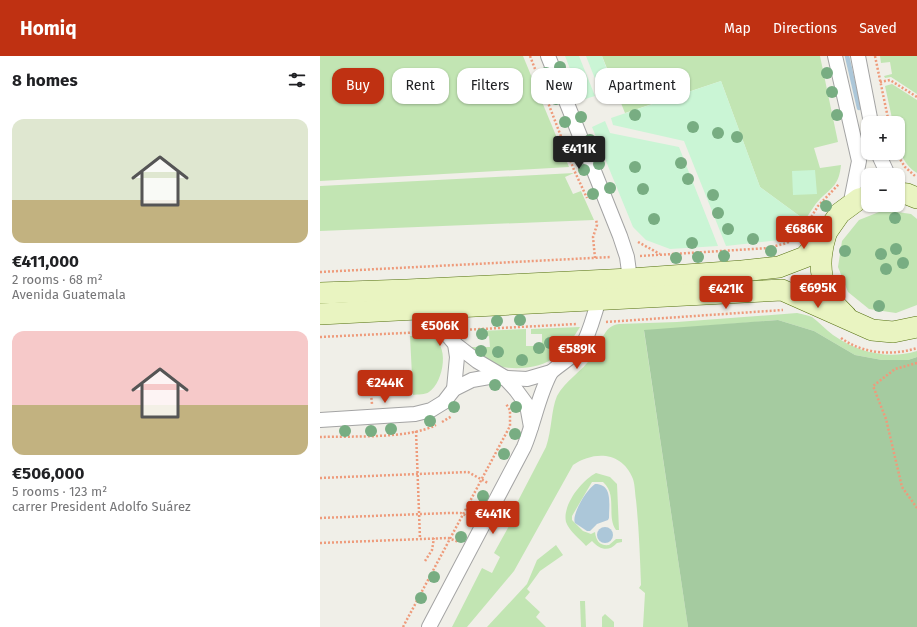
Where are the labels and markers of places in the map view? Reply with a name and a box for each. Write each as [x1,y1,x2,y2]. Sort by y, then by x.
pin: €411K [551,136,607,170]
pin: €686K [776,216,832,250]
pin: €695K [790,275,846,309]
pin: €421K [698,276,754,310]
pin: €506K [412,313,468,347]
pin: €589K [549,336,605,370]
pin: €244K [357,370,413,404]
pin: €441K [465,501,521,535]

